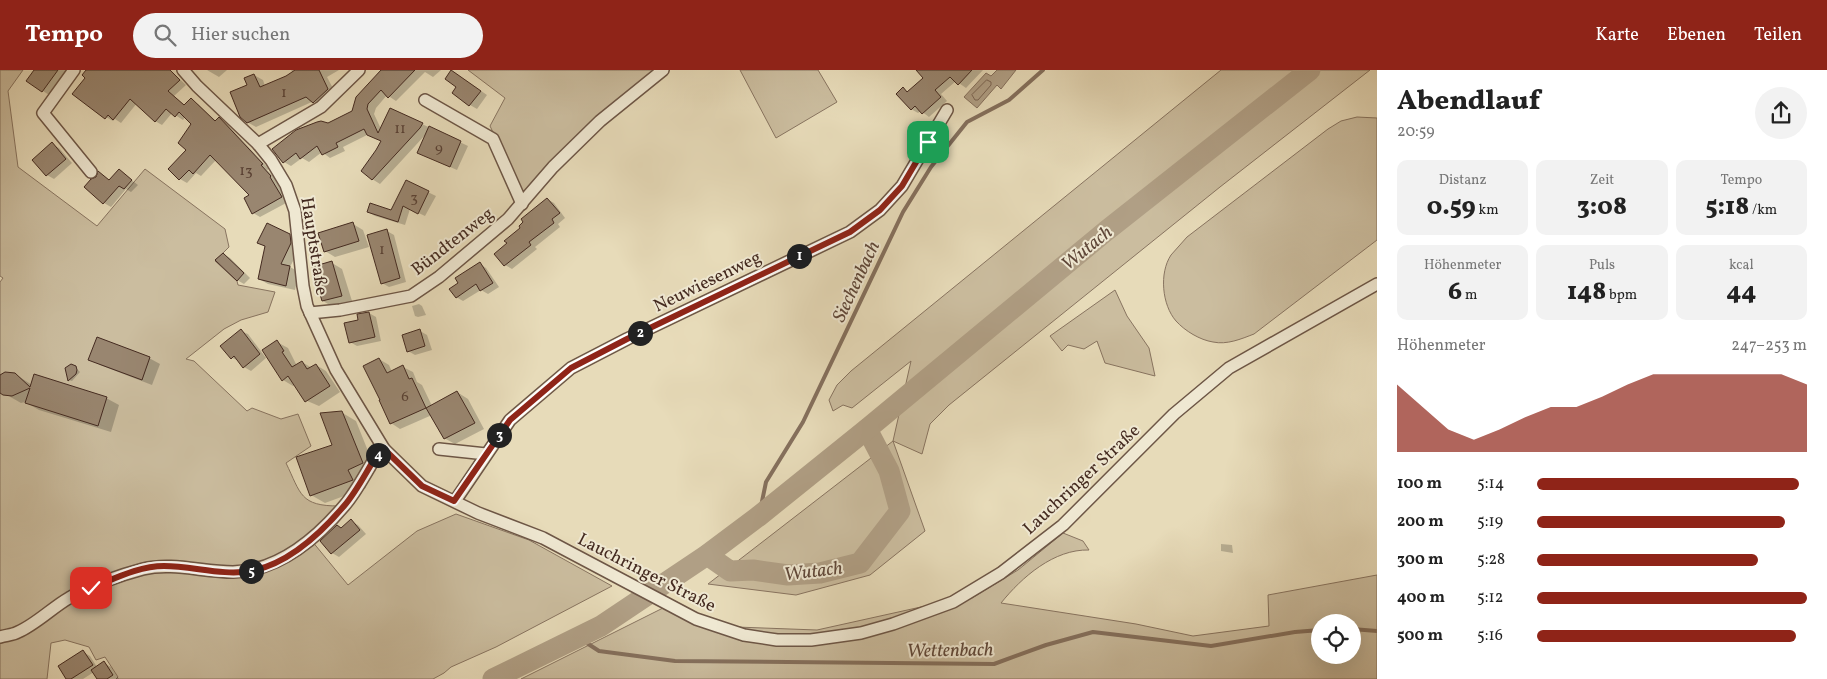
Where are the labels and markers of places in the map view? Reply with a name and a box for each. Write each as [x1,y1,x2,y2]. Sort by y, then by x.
pin [907,121,949,163]
pin: 1 [786,244,812,268]
pin: 2 [628,320,652,346]
pin: 3 [486,422,512,448]
pin: 4 [366,442,390,468]
pin: 5 [238,558,264,584]
pin [70,567,112,609]

